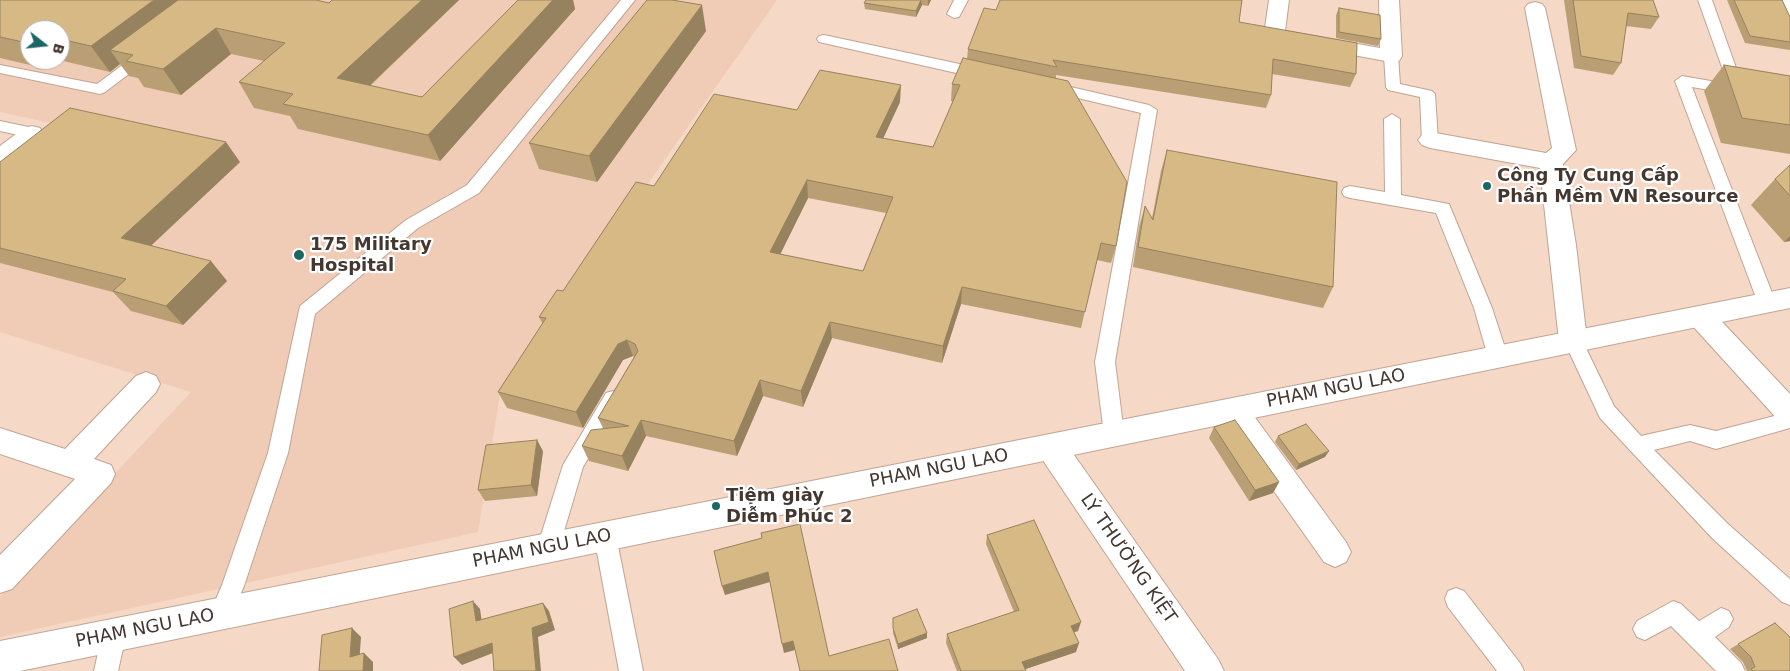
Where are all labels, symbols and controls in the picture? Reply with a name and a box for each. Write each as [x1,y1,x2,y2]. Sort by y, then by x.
north arrow [20,20,70,70]
text: B [49,42,68,56]
place label: Công Ty Cung Cấp Phần Mềm VN Resource [1497,165,1738,208]
marker: Công Ty Cung Cấp Phần Mềm VN Resource [1481,180,1493,192]
place label: 175 Military Hospital [310,234,432,276]
marker: 175 Military Hospital [292,248,306,262]
street label: PHAM NGU LAO [1265,365,1407,413]
street label: PHAM NGU LAO [868,445,1010,493]
place label: Tiệm giày Diễm Phúc 2 [726,485,853,528]
street label: LÝ THƯỜNG KIỆT [1075,490,1181,628]
marker: Tiệm giày Diễm Phúc 2 [710,500,722,512]
street label: PHAM NGU LAO [471,525,613,573]
street label: PHAM NGU LAO [74,605,216,653]

